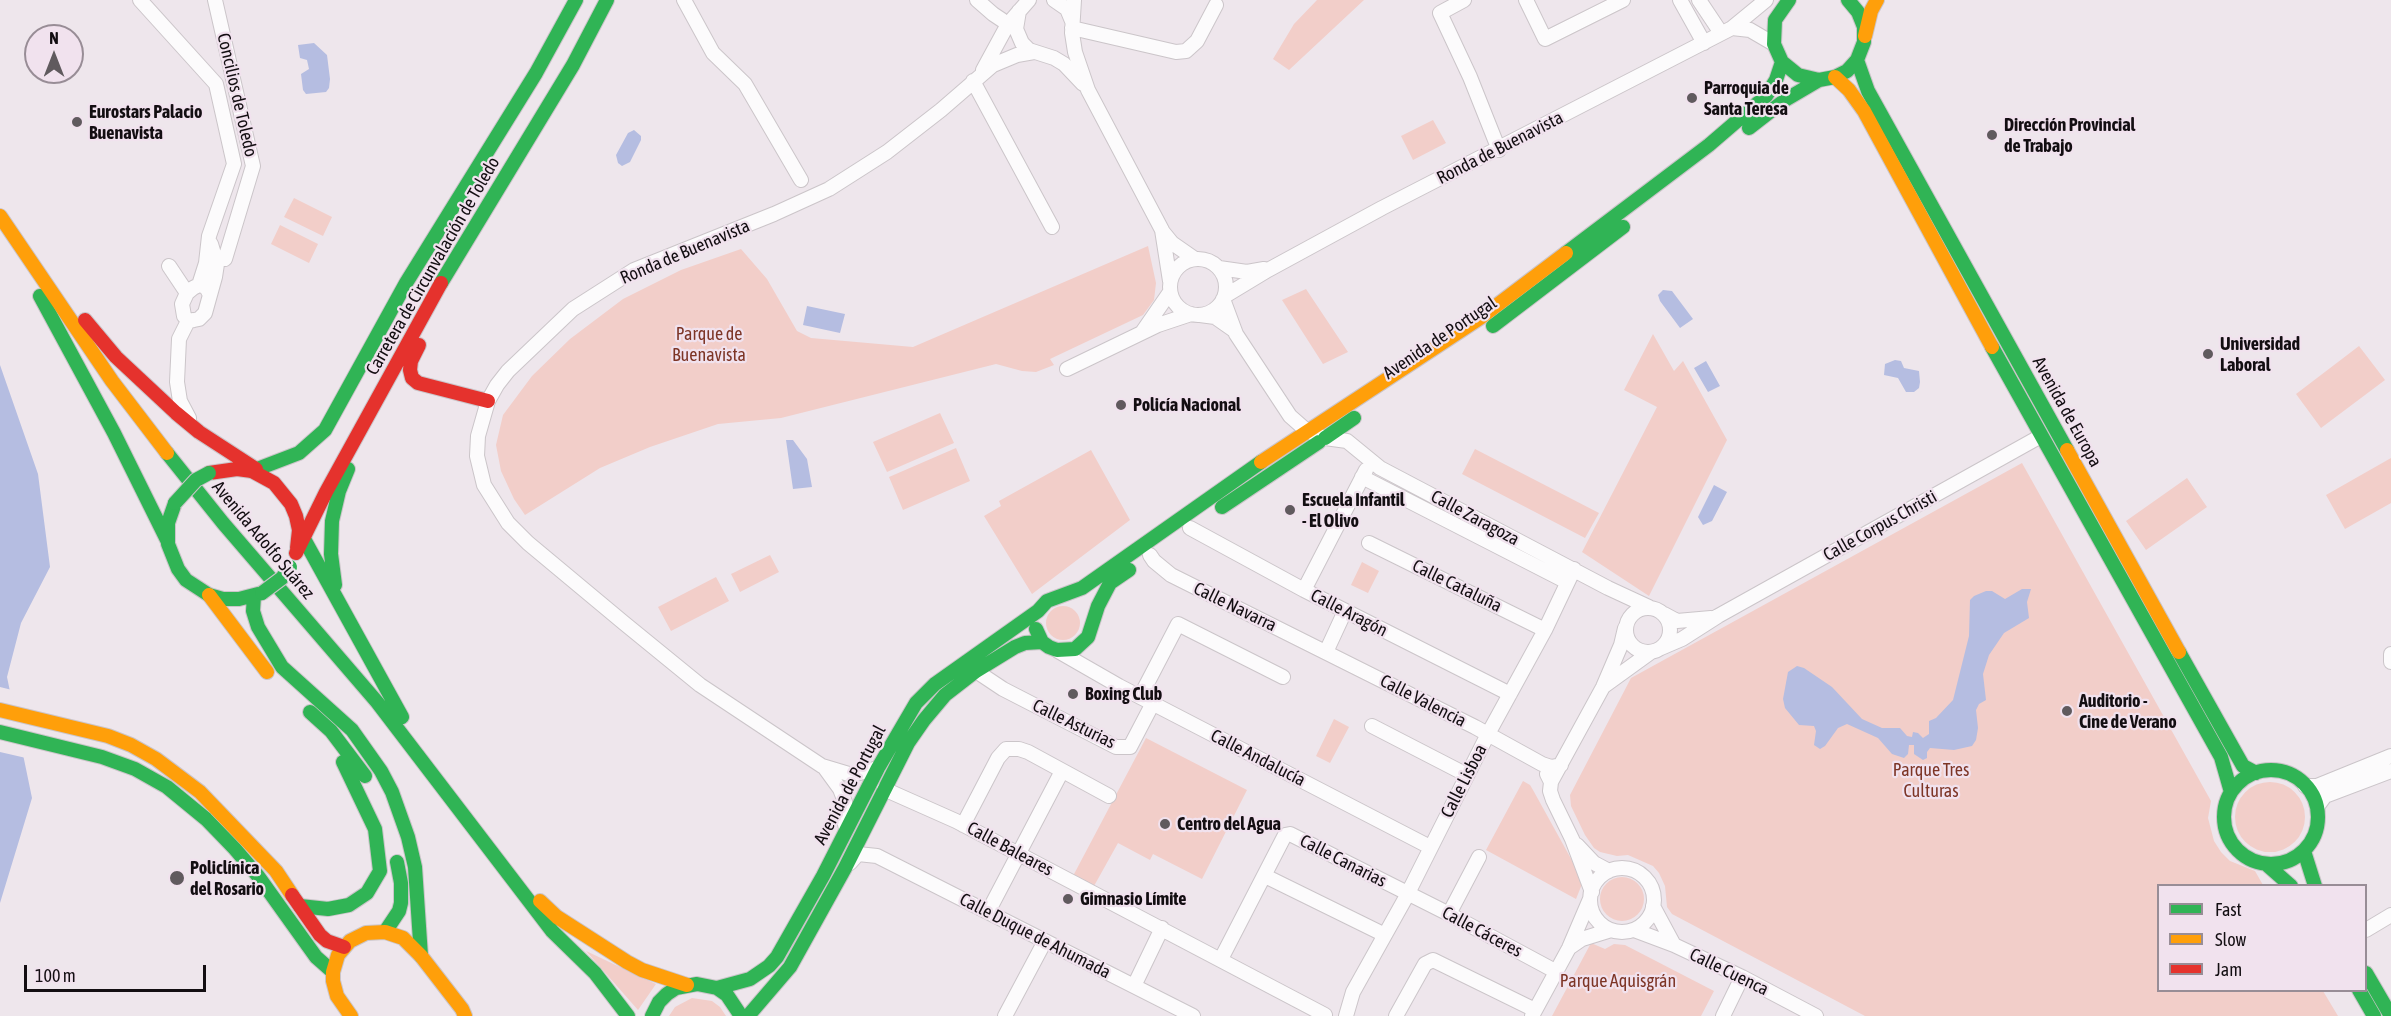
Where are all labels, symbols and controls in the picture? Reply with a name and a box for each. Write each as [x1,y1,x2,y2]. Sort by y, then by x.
north arrow [24,24,84,84]
text: N [49,29,59,47]
street label: Concilios de Toledo [212,31,262,159]
place label: Parroquia de Santa Teresa [1704,77,1789,119]
marker: Parroquia de Santa Teresa [1685,91,1699,105]
place label: Eurostars Palacio Buenavista [89,101,202,144]
street label: Ronda de Buenavista [1433,107,1567,189]
place label: Dirección Provincial de Trabajo [2004,114,2135,156]
marker: Eurostars Palacio Buenavista [70,115,84,129]
marker: Dirección Provincial de Trabajo [1985,128,1999,142]
street label: Carretera de Circunvalación de Toledo [362,153,504,379]
street label: Ronda de Buenavista [617,215,753,289]
street label: Avenida de Portugal [1379,292,1501,384]
park label: Parque de Buenavista [672,323,746,366]
place label: Universidad Laboral [2220,333,2300,376]
marker: Universidad Laboral [2201,347,2215,361]
street label: Avenida de Europa [2028,353,2106,471]
place label: Policía Nacional [1133,394,1241,416]
marker: Policía Nacional [1114,398,1128,412]
street label: Avenida Adolfo Suárez [207,477,319,603]
street label: Calle Zaragoza [1427,486,1523,550]
street label: Calle Corpus Christi [1820,486,1940,566]
place label: Escuela Infantil - El Olivo [1302,489,1405,532]
marker: Escuela Infantil - El Olivo [1283,503,1297,517]
street label: Calle Cataluña [1409,555,1505,617]
street label: Calle Navarra [1190,578,1280,636]
street label: Calle Aragón [1307,584,1391,642]
street label: Calle Valencia [1376,670,1470,732]
place label: Boxing Club [1085,683,1162,705]
marker: Boxing Club [1066,687,1080,701]
place label: Auditorio - Cine de Verano [2079,690,2177,732]
street label: Calle Asturias [1029,695,1119,753]
marker: Auditorio - Cine de Verano [2060,704,2074,718]
street label: Avenida de Portugal [809,722,891,848]
street label: Calle Andalucía [1207,725,1309,791]
street label: Calle Lisboa [1436,741,1492,821]
park label: Parque Tres Culturas [1893,759,1969,802]
place label: Centro del Agua [1177,813,1281,835]
street label: Calle Baleares [963,817,1057,881]
marker: Centro del Agua [1158,817,1172,831]
street label: Calle Canarias [1296,830,1390,892]
place label: Policlínica del Rosario [190,857,264,900]
marker: Policlínica del Rosario [168,869,186,887]
legend [2157,884,2367,992]
place label: Gimnasio Límite [1080,888,1187,910]
street label: Calle Duque de Ahumada [956,889,1114,983]
marker: Gimnasio Límite [1061,892,1075,906]
text: Fast [2215,899,2242,920]
street label: Calle Cáceres [1438,902,1526,962]
text: Slow [2215,929,2246,950]
street label: Calle Cuenca [1686,944,1772,1000]
scale bar [27,953,208,991]
text: Jam [2215,959,2242,980]
text: 100 m [35,965,76,986]
park label: Parque Aquisgrán [1560,970,1676,992]

